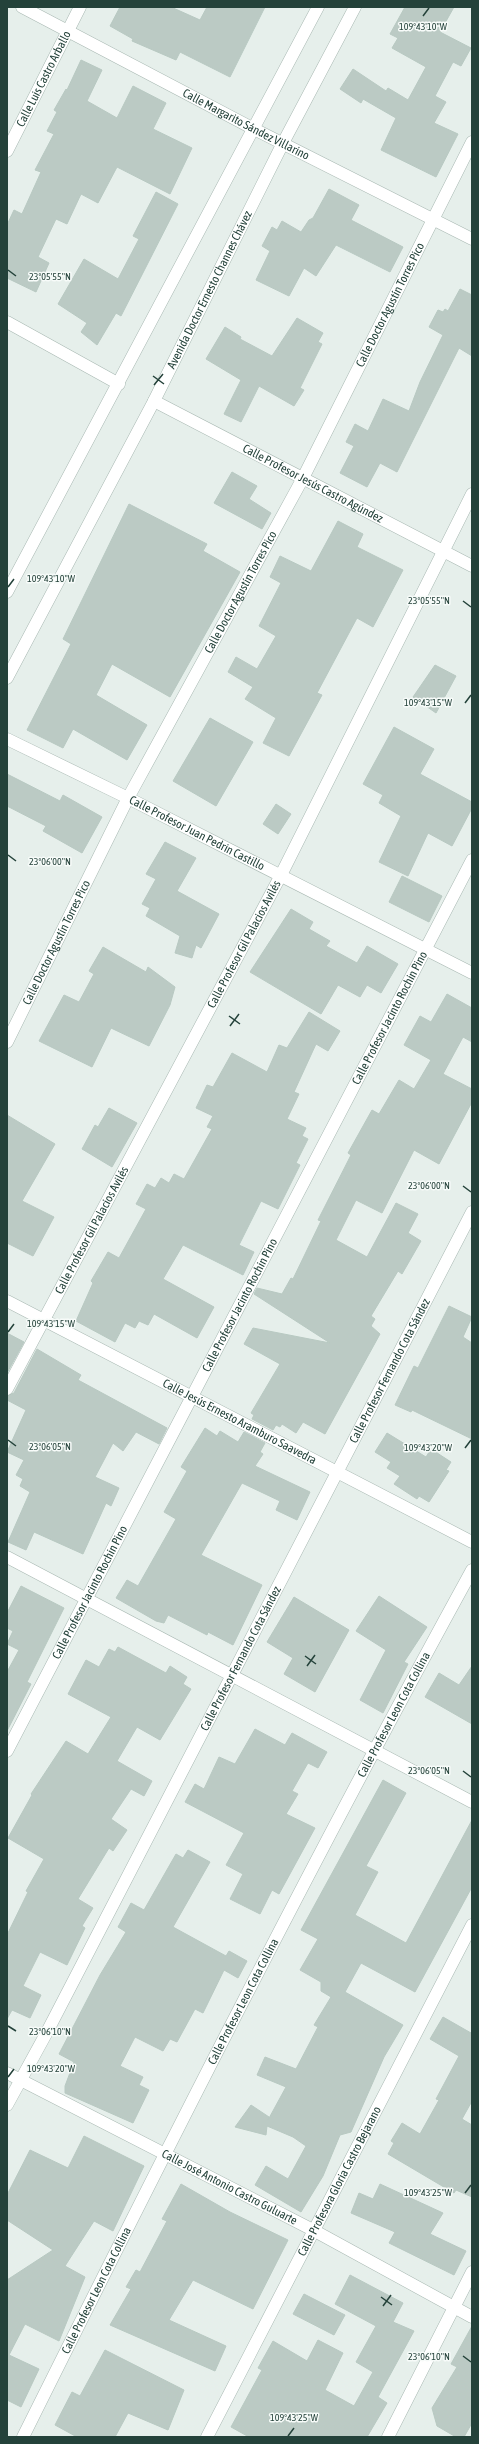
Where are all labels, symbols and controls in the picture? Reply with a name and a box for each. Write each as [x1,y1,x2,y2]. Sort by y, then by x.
text: 109°43'10"W [399,21,448,32]
street label: Calle Luis Castro Arballo [13,28,74,129]
street label: Calle Margarito Sández Villarino [180,86,312,163]
street label: Avenida Doctor Ernesto Channes Chávez [164,208,255,371]
street label: Calle Doctor Agustín Torres Pico [353,240,427,369]
text: 23°05'55"N [29,271,71,282]
street label: Calle Profesor Jesús Castro Agúndez [240,441,386,526]
street label: Calle Doctor Agustín Torres Pico [201,528,280,656]
text: 109°43'10"W [27,573,76,584]
text: 23°05'55"N [408,595,450,606]
text: 109°43'15"W [404,697,453,708]
street label: Calle Profesor Juan Pedrin Castillo [127,793,267,874]
text: 23°06'00"N [29,856,71,867]
street label: Calle Doctor Agustín Torres Pico [20,878,93,1007]
street label: Calle Profesor Gil Palacios Avilés [204,878,284,1010]
street label: Calle Profesor Jacinto Rochin Pino [349,948,430,1087]
street label: Calle Profesor Gil Palacios Avilés [52,1164,131,1296]
text: 23°06'00"N [408,1180,450,1191]
street label: Calle Profesor Jacinto Rochin Pino [199,1236,280,1374]
street label: Calle Profesor Fernando Cota Sández [346,1296,433,1445]
text: 109°43'15"W [27,1318,76,1329]
street label: Calle Jesús Ernesto Aramburo Saavedra [160,1376,319,1467]
text: 23°06'05"N [29,1441,71,1452]
text: 109°43'20"W [404,1442,453,1453]
street label: Calle Profesor Jacinto Rochin Pino [49,1523,131,1661]
street label: Calle Profesor Fernando Cota Sández [197,1583,284,1733]
street label: Calle Profesor Leon Cota Collina [355,1650,433,1780]
text: 23°06'05"N [408,1765,450,1776]
street label: Calle Profesor Leon Cota Collina [205,1936,281,2067]
text: 23°06'10"N [29,2026,71,2037]
text: 109°43'20"W [27,2063,76,2074]
street label: Calle Profesora Gloria Castro Bejarano [295,2104,384,2258]
street label: Calle José Antonio Castro Guluarte [159,2147,300,2228]
text: 109°43'25"W [404,2187,453,2198]
street label: Calle Profesor Leon Cota Collina [59,2225,134,2356]
text: 23°06'10"N [408,2351,450,2362]
text: 109°43'25"W [270,2412,319,2423]

